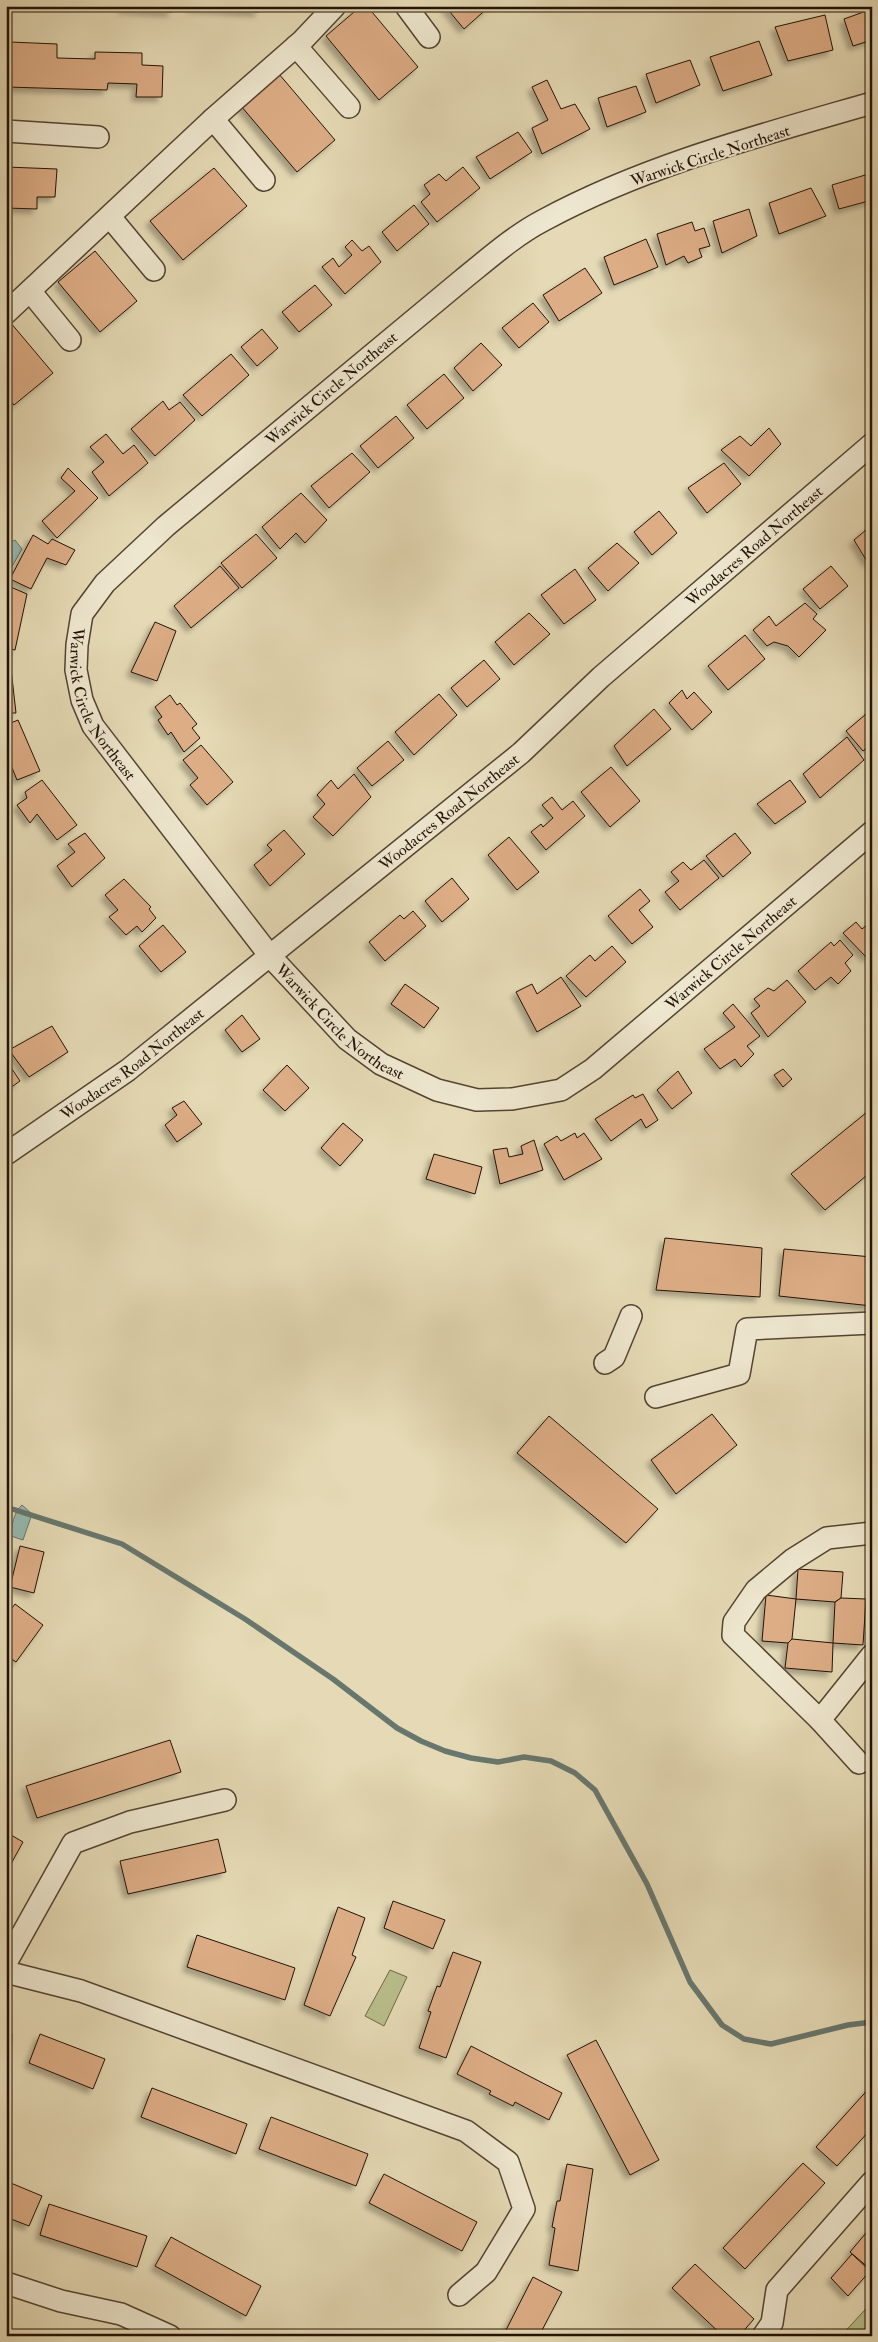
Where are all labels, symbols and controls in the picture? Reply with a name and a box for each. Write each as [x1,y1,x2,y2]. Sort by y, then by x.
street label: Warwick Circle Northeast [627,121,793,191]
street label: Warwick Circle Northeast [261,328,402,451]
street label: Woodacres Road Northeast [681,482,827,611]
street label: Warwick Circle Northeast [65,625,140,784]
street label: Woodacres Road Northeast [374,750,523,875]
street label: Warwick Circle Northeast [660,892,801,1015]
street label: Warwick Circle Northeast [271,959,407,1084]
street label: Woodacres Road Northeast [56,1004,208,1125]

